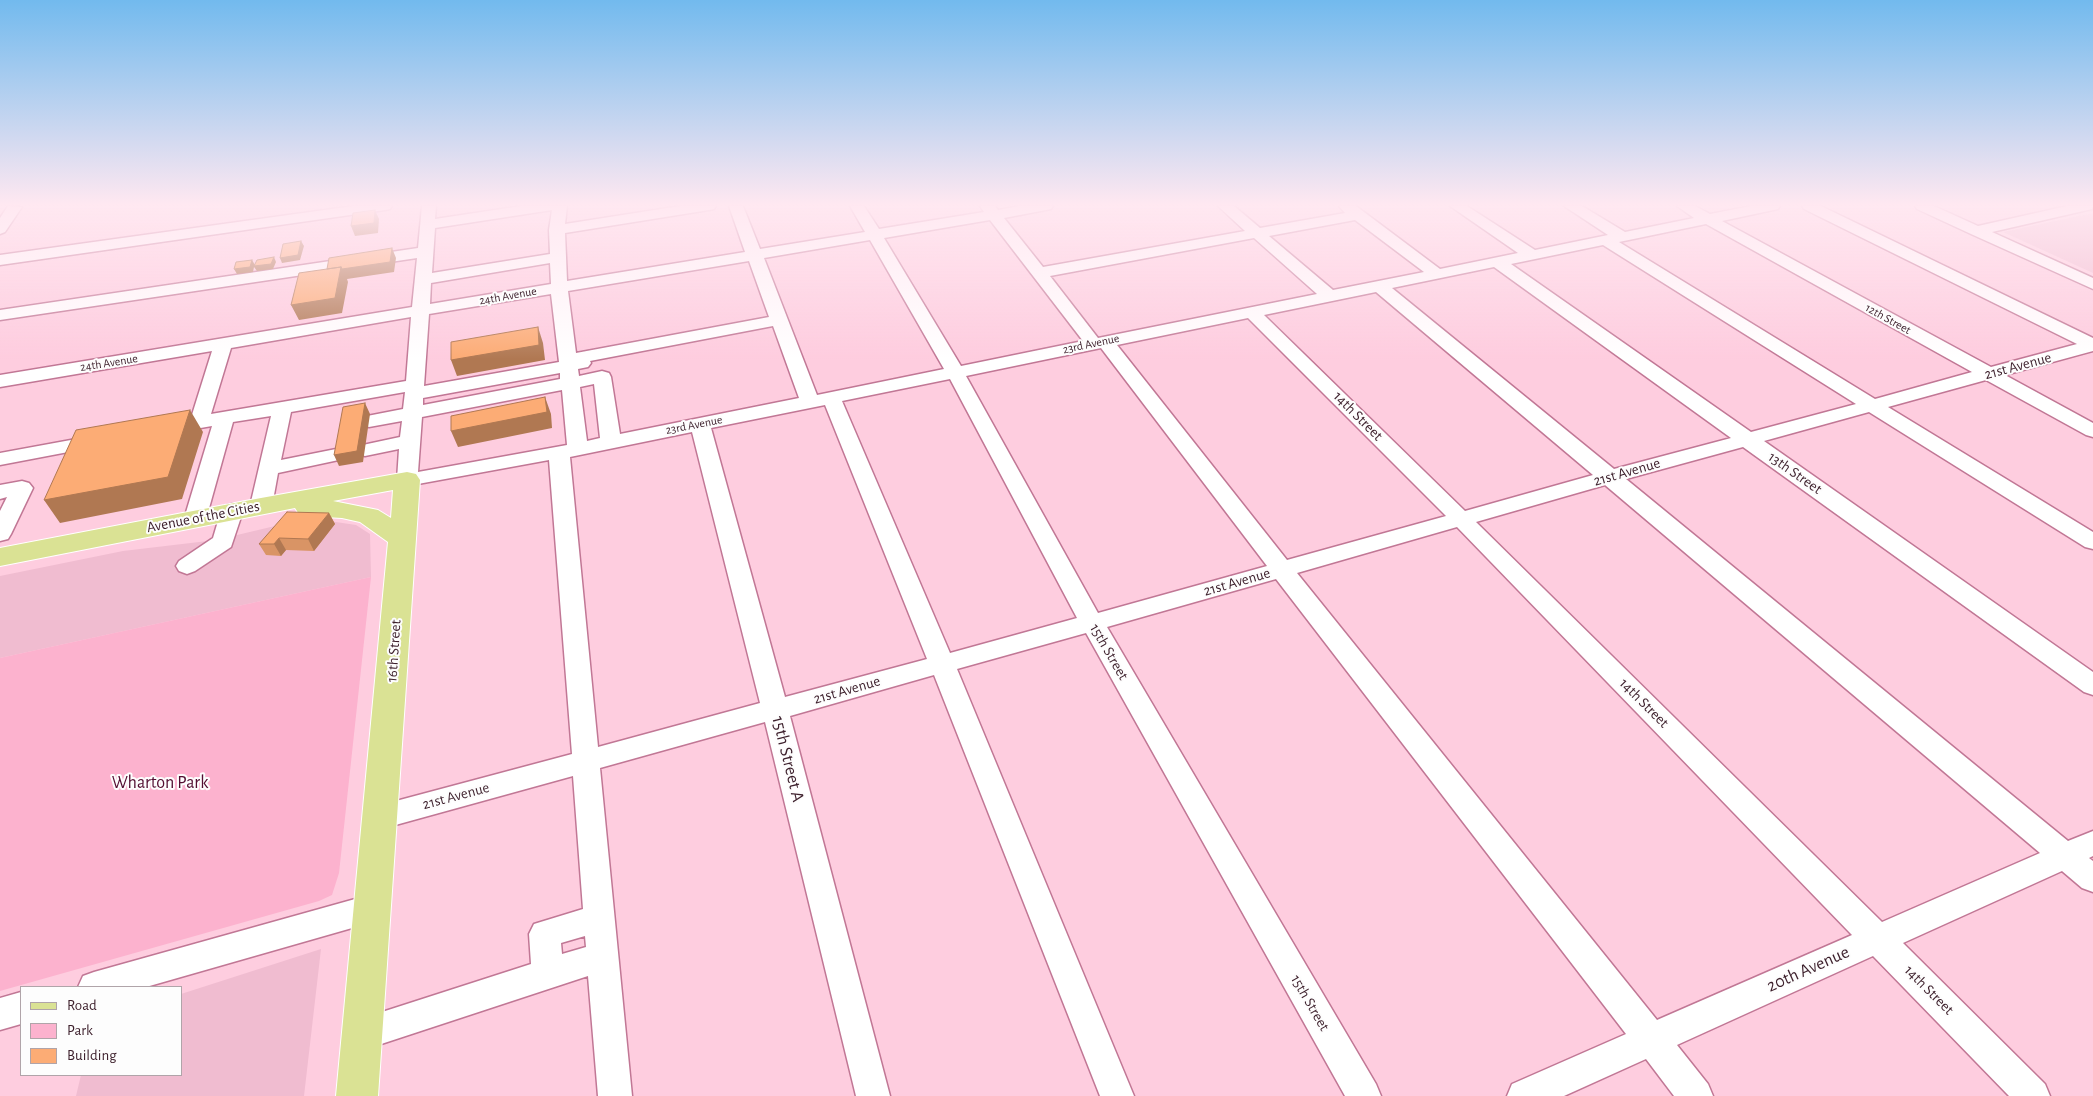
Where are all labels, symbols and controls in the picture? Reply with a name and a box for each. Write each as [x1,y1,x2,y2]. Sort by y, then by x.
street label: 24th Avenue [478,284,538,308]
street label: 12th Street [1863,301,1913,337]
street label: 23rd Avenue [1061,331,1121,357]
street label: 21st Avenue [1983,348,2053,384]
street label: 24th Avenue [79,351,139,375]
street label: 14th Street [1329,387,1387,445]
street label: 23rd Avenue [664,412,724,438]
street label: 13th Street [1765,448,1825,498]
street label: 21st Avenue [1592,454,1662,490]
street label: Avenue of the Cities [145,497,261,537]
street label: 21st Avenue [1202,564,1272,600]
street label: 16th Street [383,619,405,683]
street label: 15th Street [1086,621,1132,683]
street label: 21st Avenue [812,672,882,708]
street label: 14th Street [1615,674,1673,732]
street label: 15th Street A [767,714,809,804]
park label: Wharton Park [112,772,208,794]
street label: 21st Avenue [421,778,491,814]
street label: 20th Avenue [1763,941,1853,997]
street label: 14th Street [1900,961,1958,1019]
street label: 15th Street [1287,972,1333,1034]
legend [20,986,182,1076]
text: Road [67,998,97,1013]
text: Park [67,1023,93,1038]
text: Building [67,1048,117,1063]

